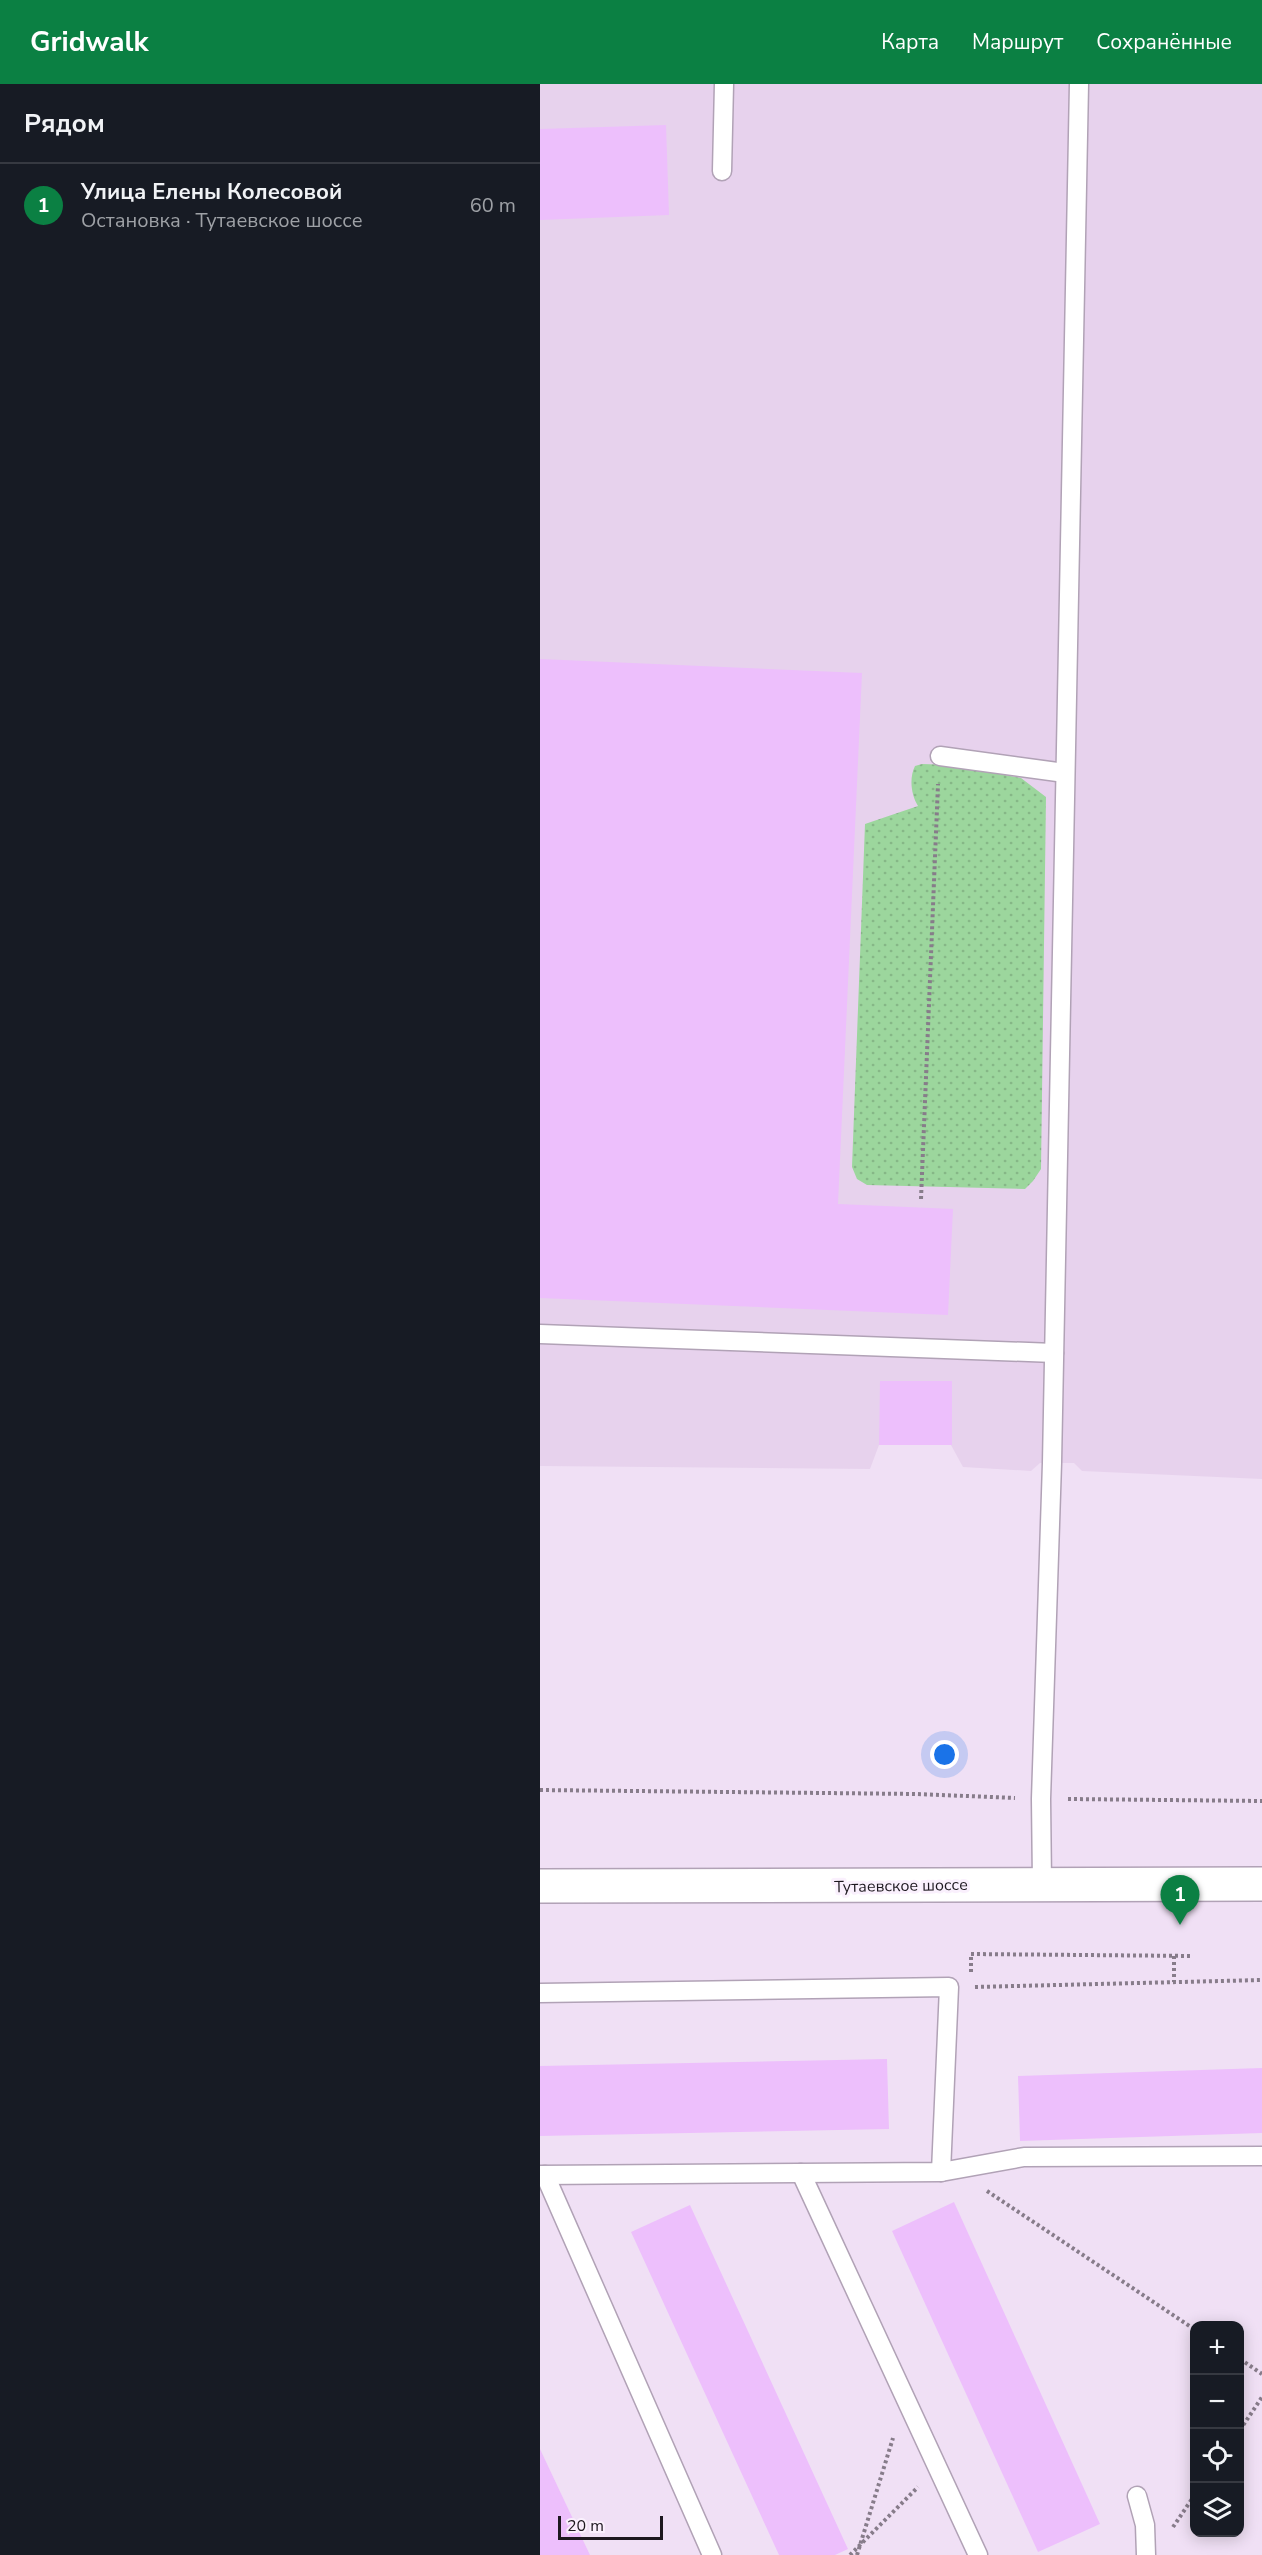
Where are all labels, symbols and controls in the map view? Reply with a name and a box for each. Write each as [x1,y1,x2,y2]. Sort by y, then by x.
text: Gridwalk [30,23,148,61]
text: Карта [881,28,939,56]
text: Маршрут [972,28,1063,56]
text: Сохранённые [1096,28,1232,56]
text: Рядом [24,106,105,141]
text: Улица Елены Колесовой [81,177,342,207]
text: 1 [38,192,50,219]
text: 60 m [470,192,516,219]
text: Остановка · Тутаевское шоссе [81,207,363,234]
your location [930,1740,959,1769]
street label: Тутаевское шоссе [834,1874,968,1898]
pin: 1 [1160,1876,1200,1925]
map controls [1190,2321,1244,2537]
button: + [1190,2321,1244,2375]
button: − [1190,2375,1244,2429]
button: locate [1190,2429,1244,2483]
button: layers [1190,2483,1244,2537]
scale bar [558,2513,663,2540]
text: 20 m [567,2515,604,2537]

